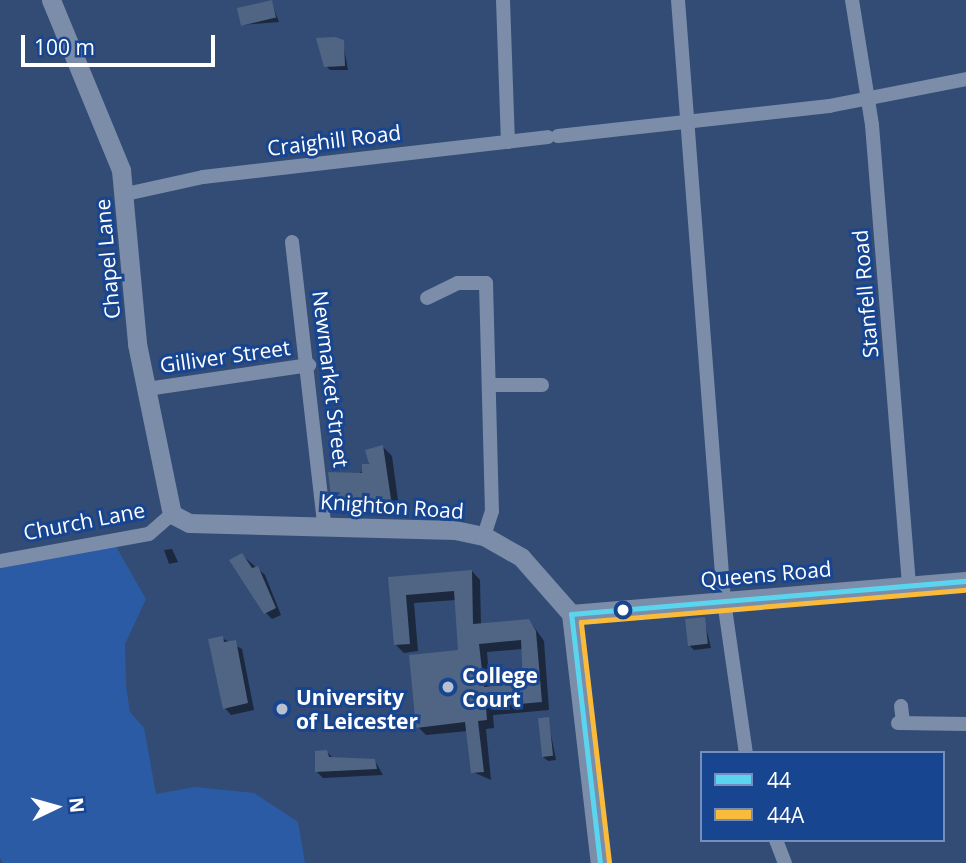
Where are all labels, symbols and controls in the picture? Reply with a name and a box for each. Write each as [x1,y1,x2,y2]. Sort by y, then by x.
scale bar [24,21,219,65]
text: 100 m [34,33,95,61]
street label: Craighill Road [266,119,402,161]
street label: Chapel Lane [89,198,125,320]
street label: Stanfell Road [847,229,883,359]
street label: Newmarket Street [308,289,354,469]
street label: Gilliver Street [158,334,292,378]
street label: Knighton Road [319,488,465,524]
street label: Church Lane [21,497,147,545]
street label: Queens Road [700,556,832,592]
unlabelled marker [616,603,630,617]
place label: College Court [462,662,538,712]
marker: College Court [440,679,456,695]
place label: University of Leicester [296,684,418,734]
marker: University of Leicester [274,701,290,717]
legend [700,751,945,842]
text: 44 [767,766,791,794]
north arrow [21,772,91,842]
text: N [63,796,91,814]
text: 44A [767,801,804,829]

